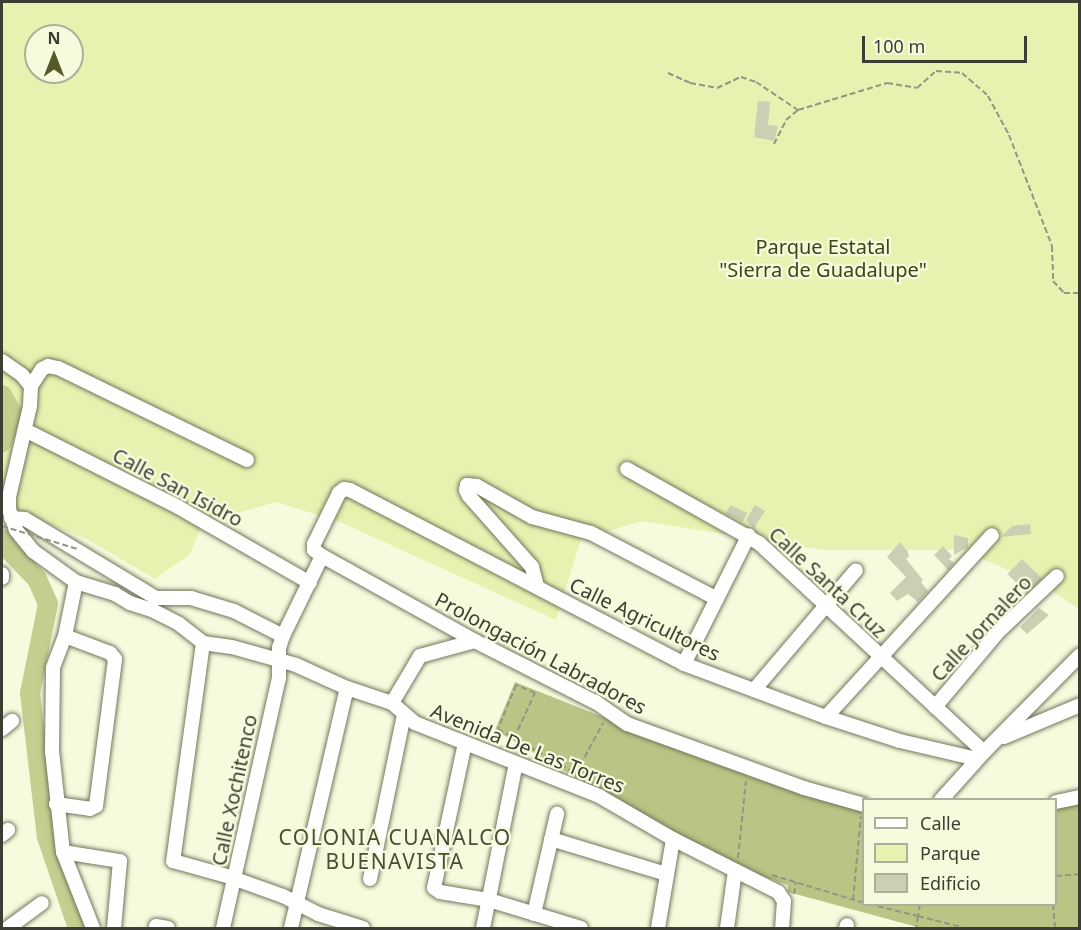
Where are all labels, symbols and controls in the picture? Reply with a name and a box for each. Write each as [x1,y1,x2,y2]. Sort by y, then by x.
north arrow [24,24,84,84]
scale bar [865,24,1030,62]
text: N [47,27,61,49]
text: 100 m [873,34,925,58]
park label: Parque Estatal "Sierra de Guadalupe" [719,234,927,281]
street label: Calle San Isidro [109,443,247,531]
street label: Calle Santa Cruz [764,522,892,642]
street label: Calle Jornalero [926,570,1036,686]
street label: Calle Agricultores [566,572,724,666]
street label: Prolongación Labradores [431,587,651,719]
street label: Avenida De Las Torres [428,698,628,798]
street label: Calle Xochitenco [206,712,262,868]
legend [862,798,1057,906]
text: Calle [920,811,961,835]
district label: COLONIA CUANALCO BUENAVISTA [278,824,512,874]
text: Parque [920,841,980,865]
text: Edificio [920,871,981,895]

